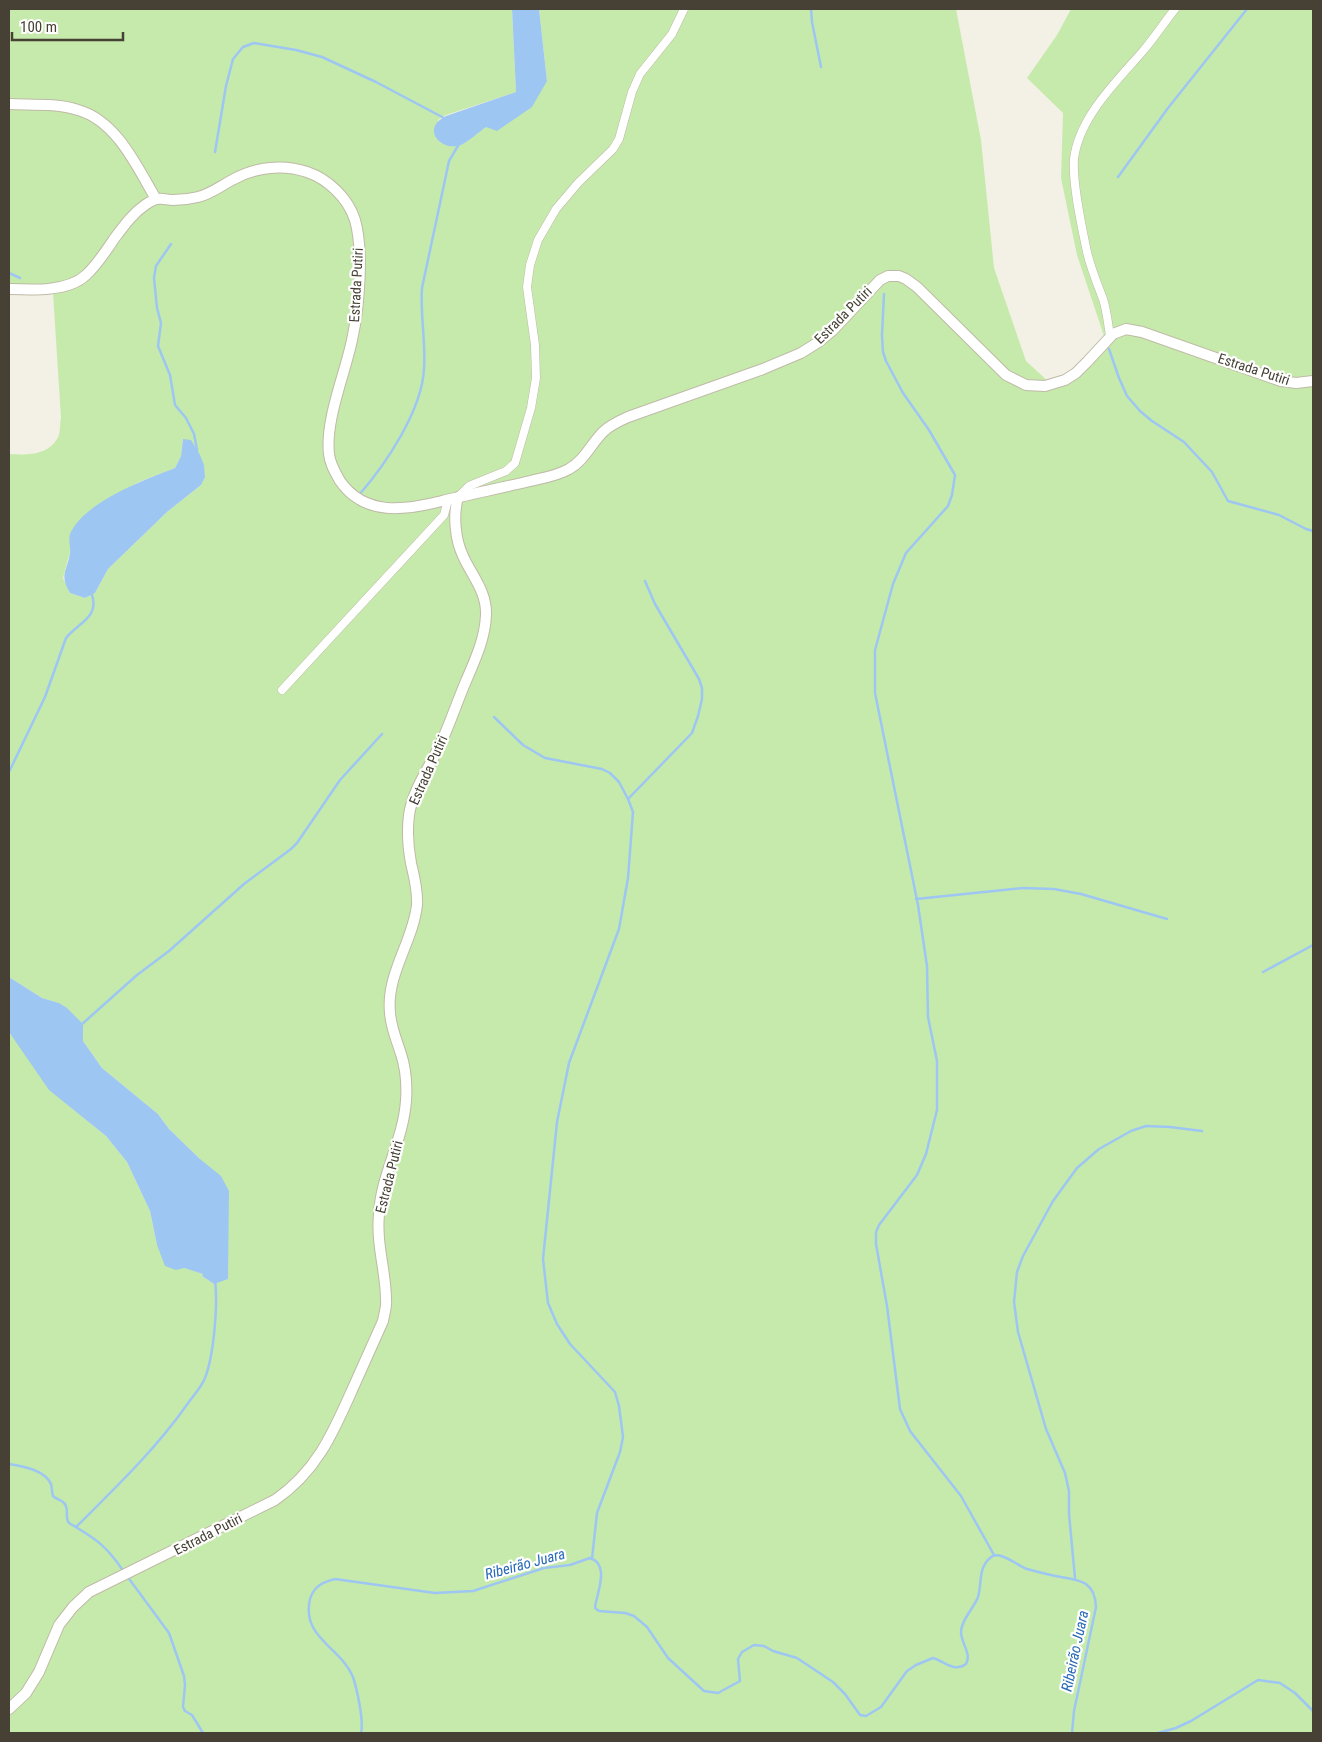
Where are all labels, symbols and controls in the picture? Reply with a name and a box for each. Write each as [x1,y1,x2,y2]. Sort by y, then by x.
scale bar [12,10,124,42]
text: 100 m [20,18,57,36]
street label: Estrada Putiri [346,247,366,323]
street label: Estrada Putiri [811,283,875,347]
street label: Estrada Putiri [1216,350,1292,388]
street label: Estrada Putiri [406,733,450,807]
street label: Estrada Putiri [372,1139,406,1215]
street label: Estrada Putiri [171,1510,245,1558]
water label: Ribeirão Juara [483,1545,567,1583]
water label: Ribeirão Juara [1058,1609,1092,1693]

